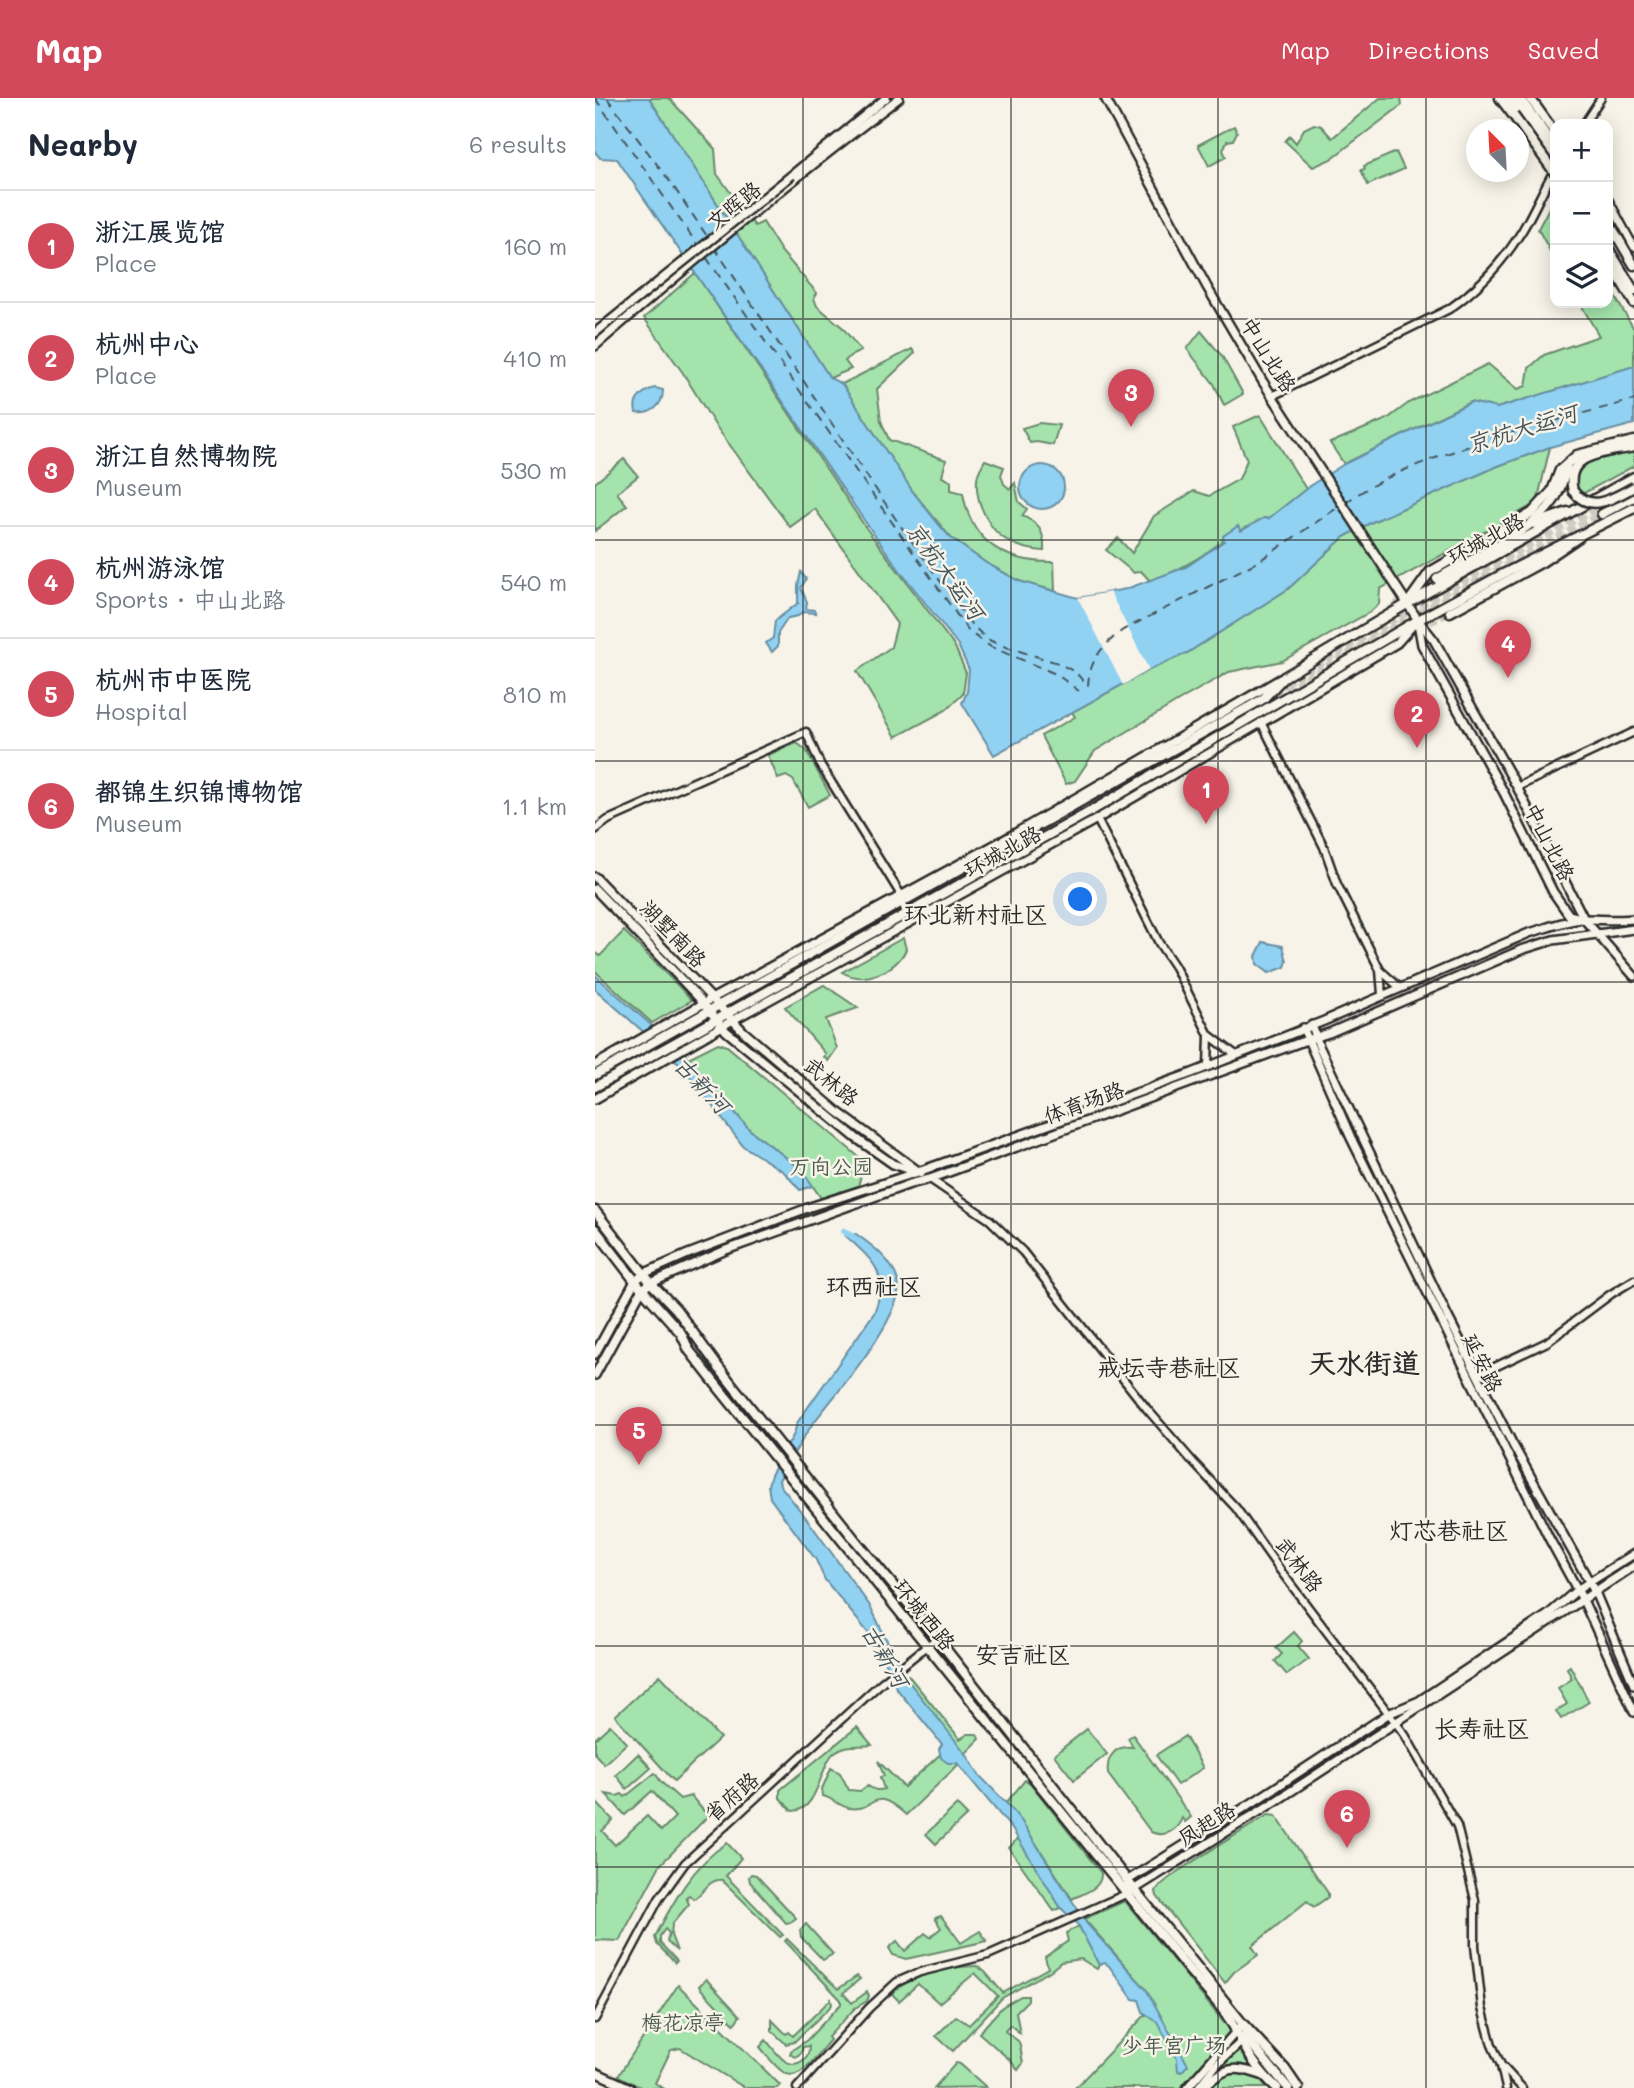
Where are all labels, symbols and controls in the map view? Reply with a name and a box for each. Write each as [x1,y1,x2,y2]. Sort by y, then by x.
text: Map [35,28,103,71]
text: Map [1281,34,1330,65]
text: Directions [1368,34,1490,65]
text: Saved [1528,34,1599,65]
north arrow [1466,119,1529,182]
map controls [1550,119,1613,308]
button: + [1550,119,1613,182]
text: Nearby [28,124,138,164]
text: 6 results [469,129,567,159]
street label: 文晖路 [700,175,766,235]
button: − [1550,182,1613,245]
text: 浙江展览馆 [95,214,225,248]
text: 1 [46,231,56,261]
text: 160 m [503,231,567,261]
button: layers [1550,245,1613,308]
text: Place [95,248,157,278]
street label: 中山北路 [1236,311,1303,397]
text: 杭州中心 [95,326,199,360]
text: 2 [45,343,57,373]
text: 410 m [503,343,567,373]
text: Place [95,360,157,390]
pin: 3 [1108,369,1154,427]
water label: 京杭大运河 [1462,396,1585,459]
text: 浙江自然博物院 [95,438,277,472]
text: 3 [44,455,58,485]
text: 530 m [500,455,567,485]
text: Museum [95,472,182,502]
street label: 环城北路 [1442,506,1529,570]
water label: 京杭大运河 [900,515,994,629]
text: 杭州游泳馆 [95,550,225,584]
text: 4 [44,567,58,597]
text: 540 m [500,567,567,597]
text: Sports · 中山北路 [95,584,285,614]
pin: 4 [1485,620,1531,678]
text: 杭州市中医院 [95,662,251,696]
text: 5 [44,679,58,709]
text: 810 m [503,679,567,709]
pin: 2 [1394,690,1440,748]
text: Hospital [95,696,188,726]
pin: 1 [1183,766,1229,824]
text: 都锦生织锦博物馆 [95,774,303,808]
text: 6 [44,791,58,821]
text: 1.1 km [502,791,567,821]
street label: 中山北路 [1519,798,1581,885]
text: Museum [95,808,182,838]
street label: 环城北路 [959,819,1046,883]
your location [1063,882,1097,916]
street label: 湖墅南路 [635,893,713,973]
district label: 环北新村社区 [904,898,1048,929]
water label: 古新河 [668,1049,740,1123]
street label: 武林路 [799,1051,865,1111]
street label: 体育场路 [1039,1075,1128,1129]
park label: 万向公园 [789,1152,873,1179]
district label: 环西社区 [826,1270,922,1301]
street label: 延安路 [1457,1328,1510,1397]
district label: 天水街道 [1308,1344,1420,1380]
district label: 戒坛寺巷社区 [1097,1351,1241,1382]
pin: 5 [616,1407,662,1465]
district label: 灯芯巷社区 [1389,1514,1509,1545]
street label: 武林路 [1270,1531,1330,1597]
street label: 环城西路 [888,1573,962,1655]
water label: 古新河 [856,1618,918,1696]
district label: 安吉社区 [975,1638,1071,1669]
district label: 长寿社区 [1434,1712,1530,1743]
street label: 省府路 [698,1765,764,1827]
pin: 6 [1324,1790,1370,1848]
street label: 凤起路 [1172,1795,1240,1851]
park label: 梅花凉亭 [641,2008,725,2035]
park label: 少年宫广场 [1122,2031,1227,2058]

